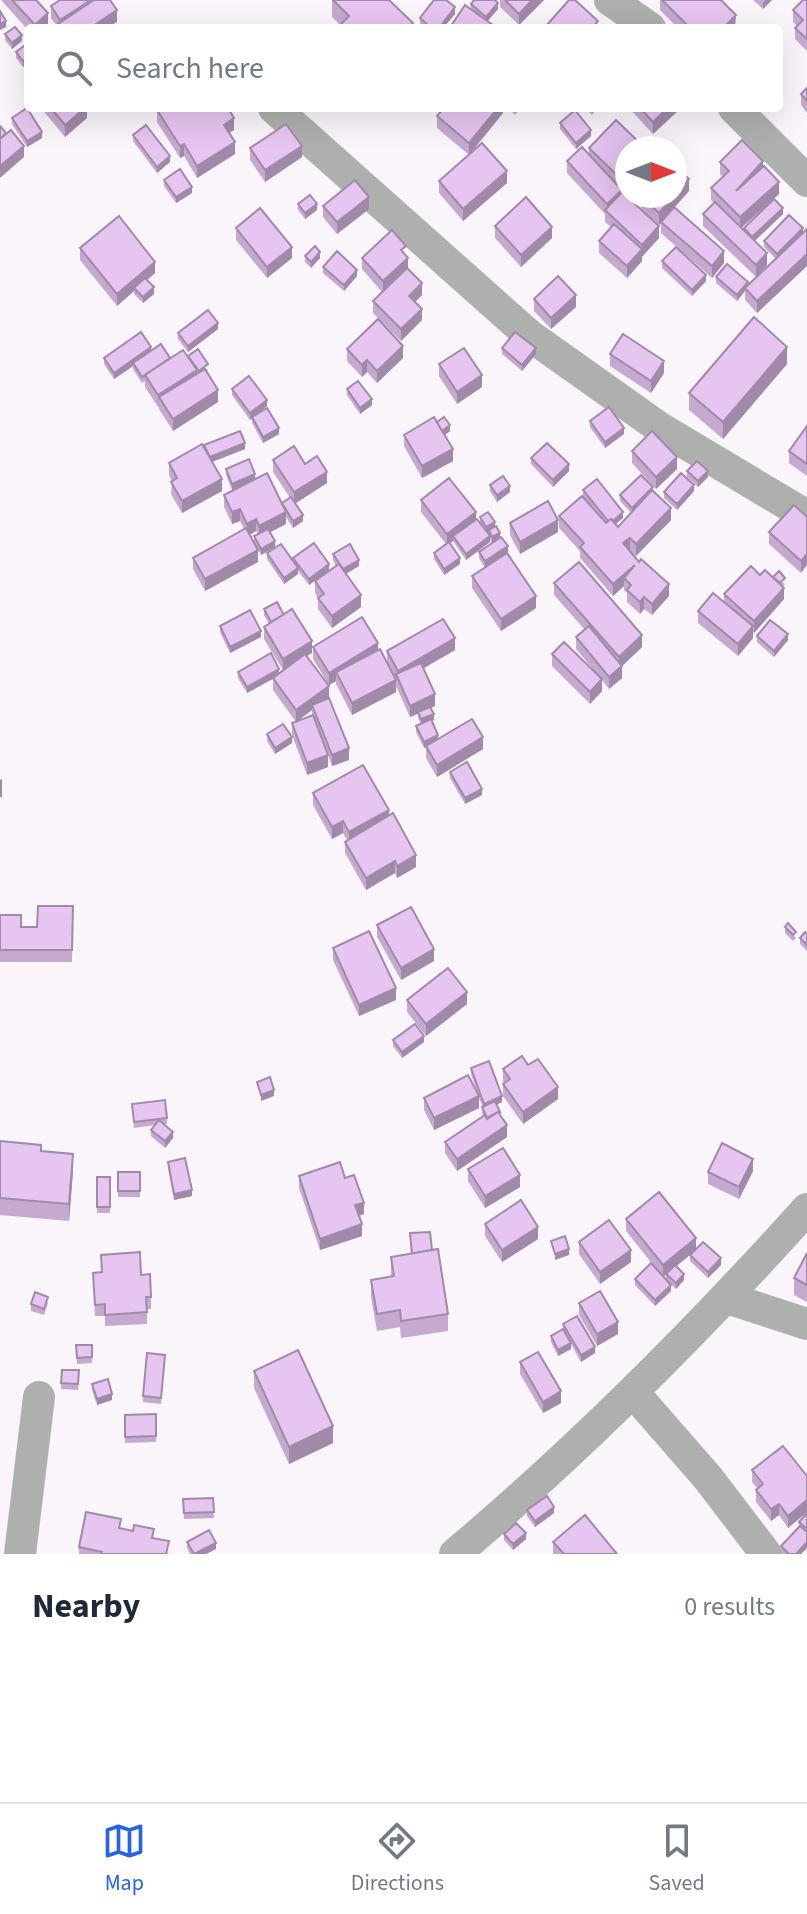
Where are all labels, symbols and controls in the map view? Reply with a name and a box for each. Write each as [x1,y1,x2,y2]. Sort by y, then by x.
search box [24,24,783,112]
icon: search [52,46,96,90]
text: Search here [116,47,264,90]
north arrow [615,136,687,208]
text: Nearby [32,1582,140,1631]
text: 0 results [684,1588,775,1625]
tab: Map [102,1819,146,1899]
tab: Directions [351,1819,444,1899]
tab: Saved [649,1819,705,1899]

